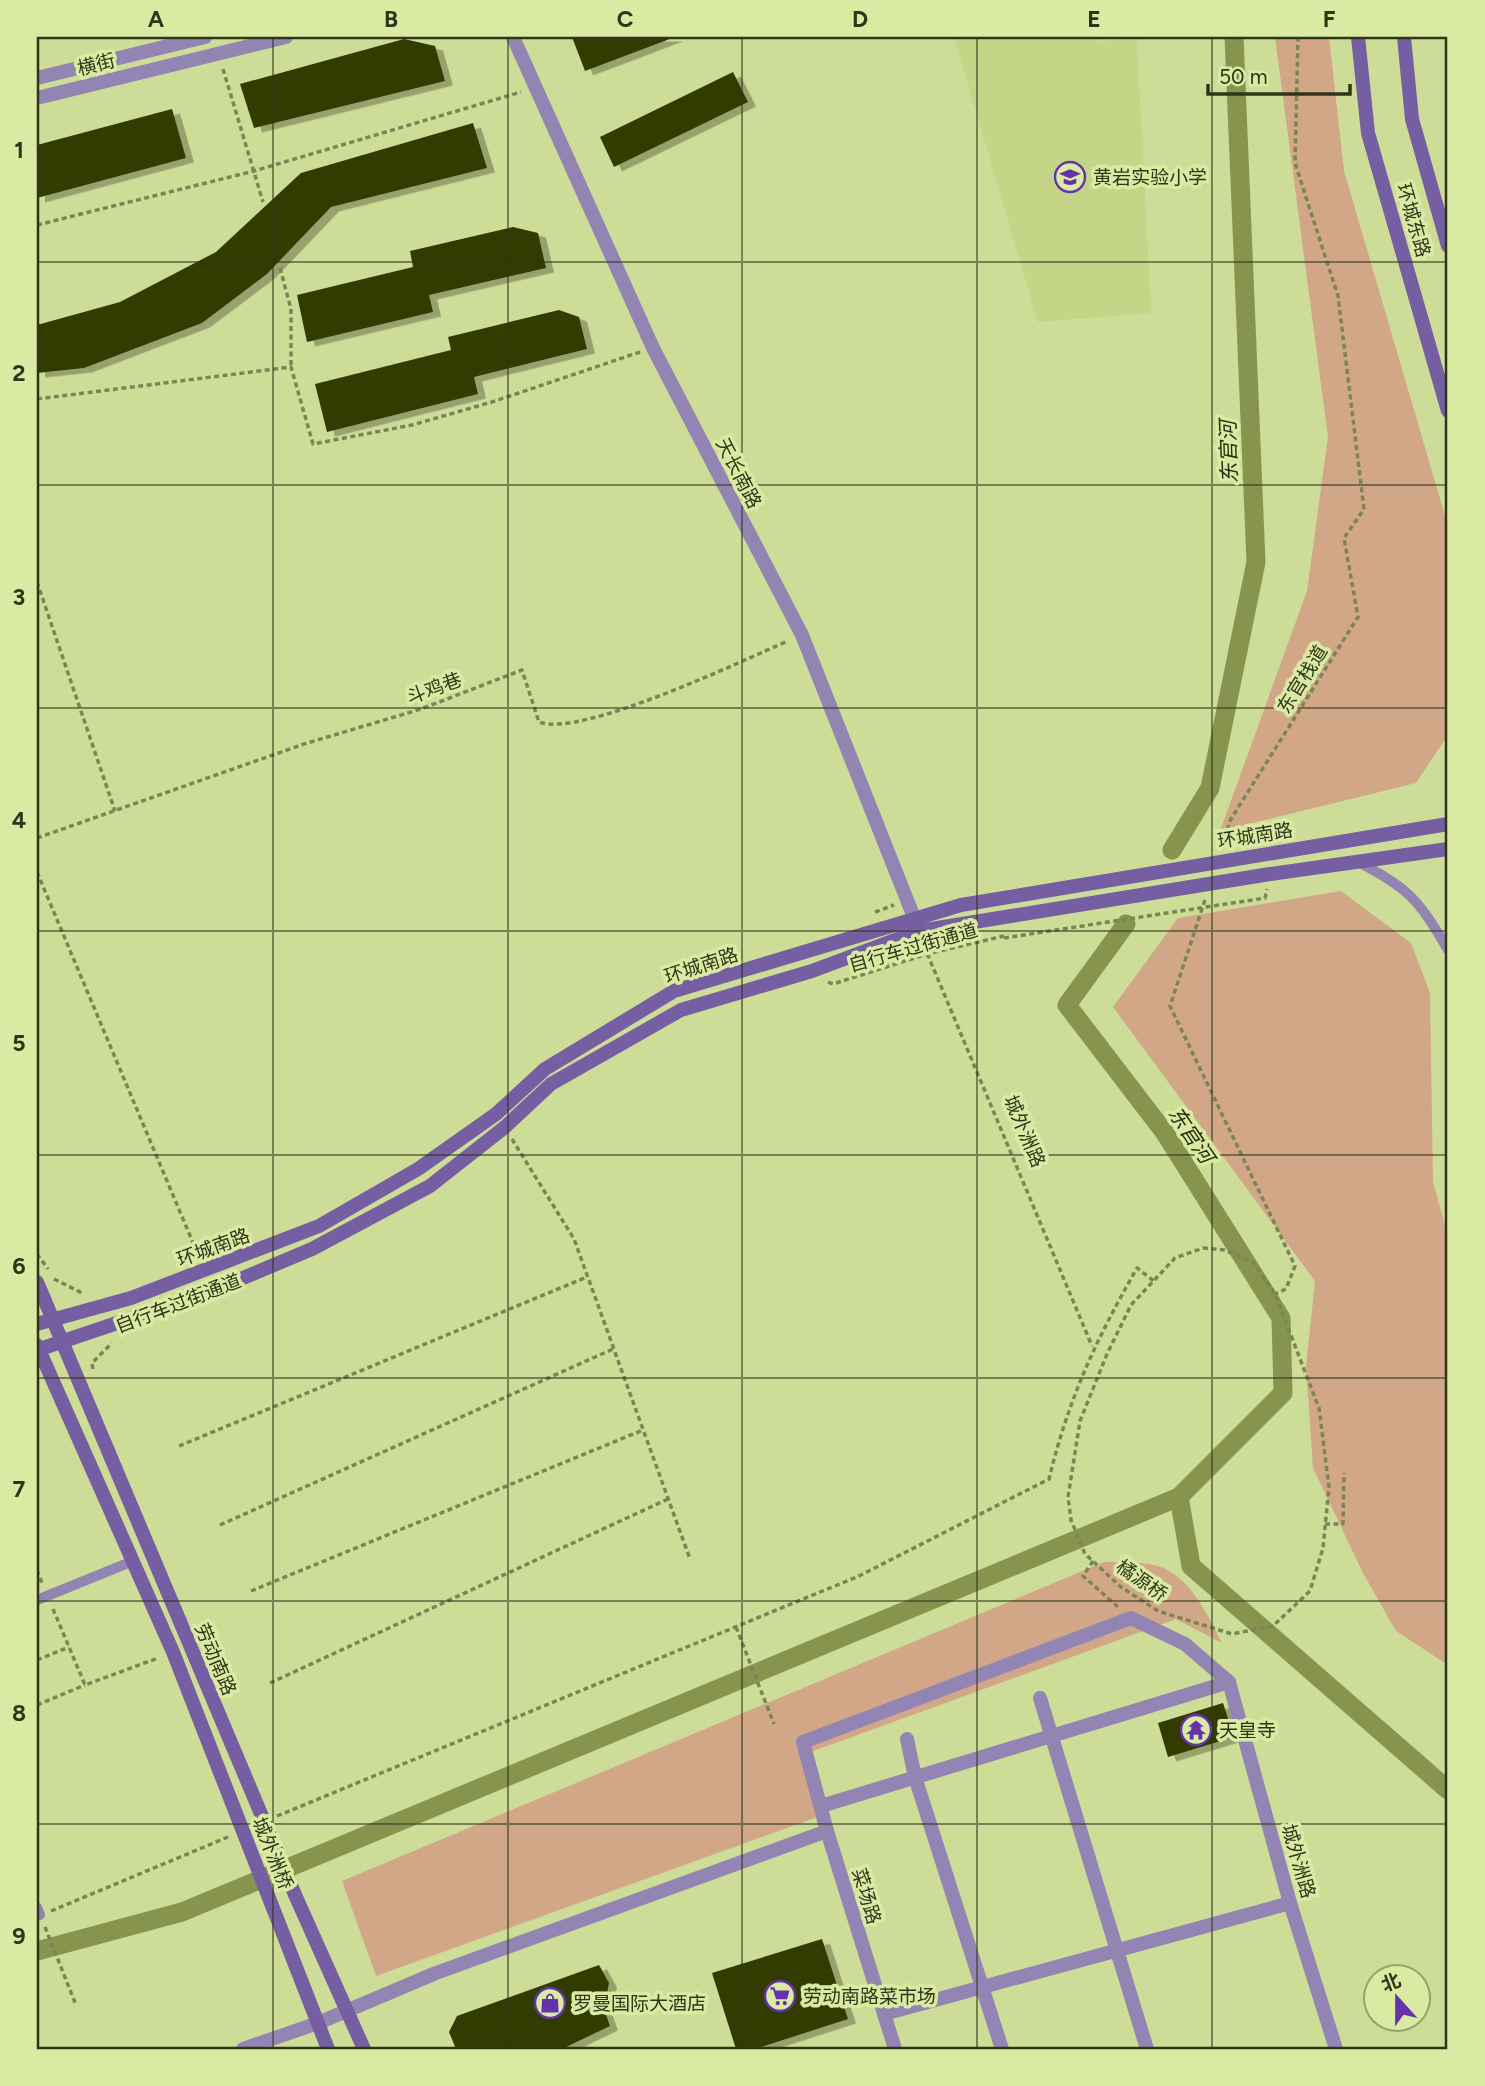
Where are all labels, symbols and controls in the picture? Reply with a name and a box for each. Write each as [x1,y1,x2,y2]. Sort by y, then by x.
text: A [148,5,165,33]
text: B [384,5,398,33]
text: C [617,5,634,33]
text: D [852,5,868,33]
text: E [1087,5,1101,33]
text: F [1323,5,1336,33]
street label: 横街 [75,49,117,80]
scale bar [1208,52,1350,96]
text: 50 m [1219,64,1268,89]
text: 1 [14,136,24,164]
school or university icon: 黄岩实验小学 [1053,160,1087,194]
place label: 黄岩实验小学 [1093,166,1207,189]
street label: 环城东路 [1392,180,1435,260]
text: 2 [12,359,26,387]
water label: 东官河 [1215,416,1242,484]
street label: 天长南路 [711,434,766,512]
text: 3 [13,583,25,611]
street label: 东官栈道 [1273,641,1332,718]
street label: 斗鸡巷 [403,668,465,709]
text: 4 [12,806,26,834]
street label: 环城南路 [1216,818,1294,853]
street label: 自行车过街通道 [846,918,980,977]
street label: 环城南路 [661,943,741,988]
text: 5 [12,1029,26,1057]
street label: 城外洲路 [999,1092,1050,1171]
water label: 东官河 [1163,1102,1222,1171]
street label: 环城南路 [174,1224,253,1271]
text: 6 [12,1252,26,1280]
street label: 自行车过街通道 [112,1269,244,1338]
text: 7 [13,1475,26,1503]
street label: 橘源桥 [1112,1555,1172,1606]
street label: 劳动南路 [190,1620,241,1699]
text: 8 [12,1699,26,1727]
temple icon: 天皇寺 [1179,1713,1213,1747]
place label: 天皇寺 [1219,1719,1276,1742]
street label: 城外洲桥 [248,1814,297,1893]
street label: 城外洲路 [1277,1821,1320,1901]
street label: 菜场路 [847,1866,886,1927]
text: 9 [12,1922,26,1950]
north arrow [1362,1964,1432,2034]
text: 北 [1378,1968,1404,1997]
supermarket icon: 劳动南路菜市场 [763,1979,797,2013]
place label: 劳动南路菜市场 [803,1985,936,2008]
shop icon: 罗曼国际大酒店 [533,1986,567,2020]
place label: 罗曼国际大酒店 [573,1992,706,2015]

